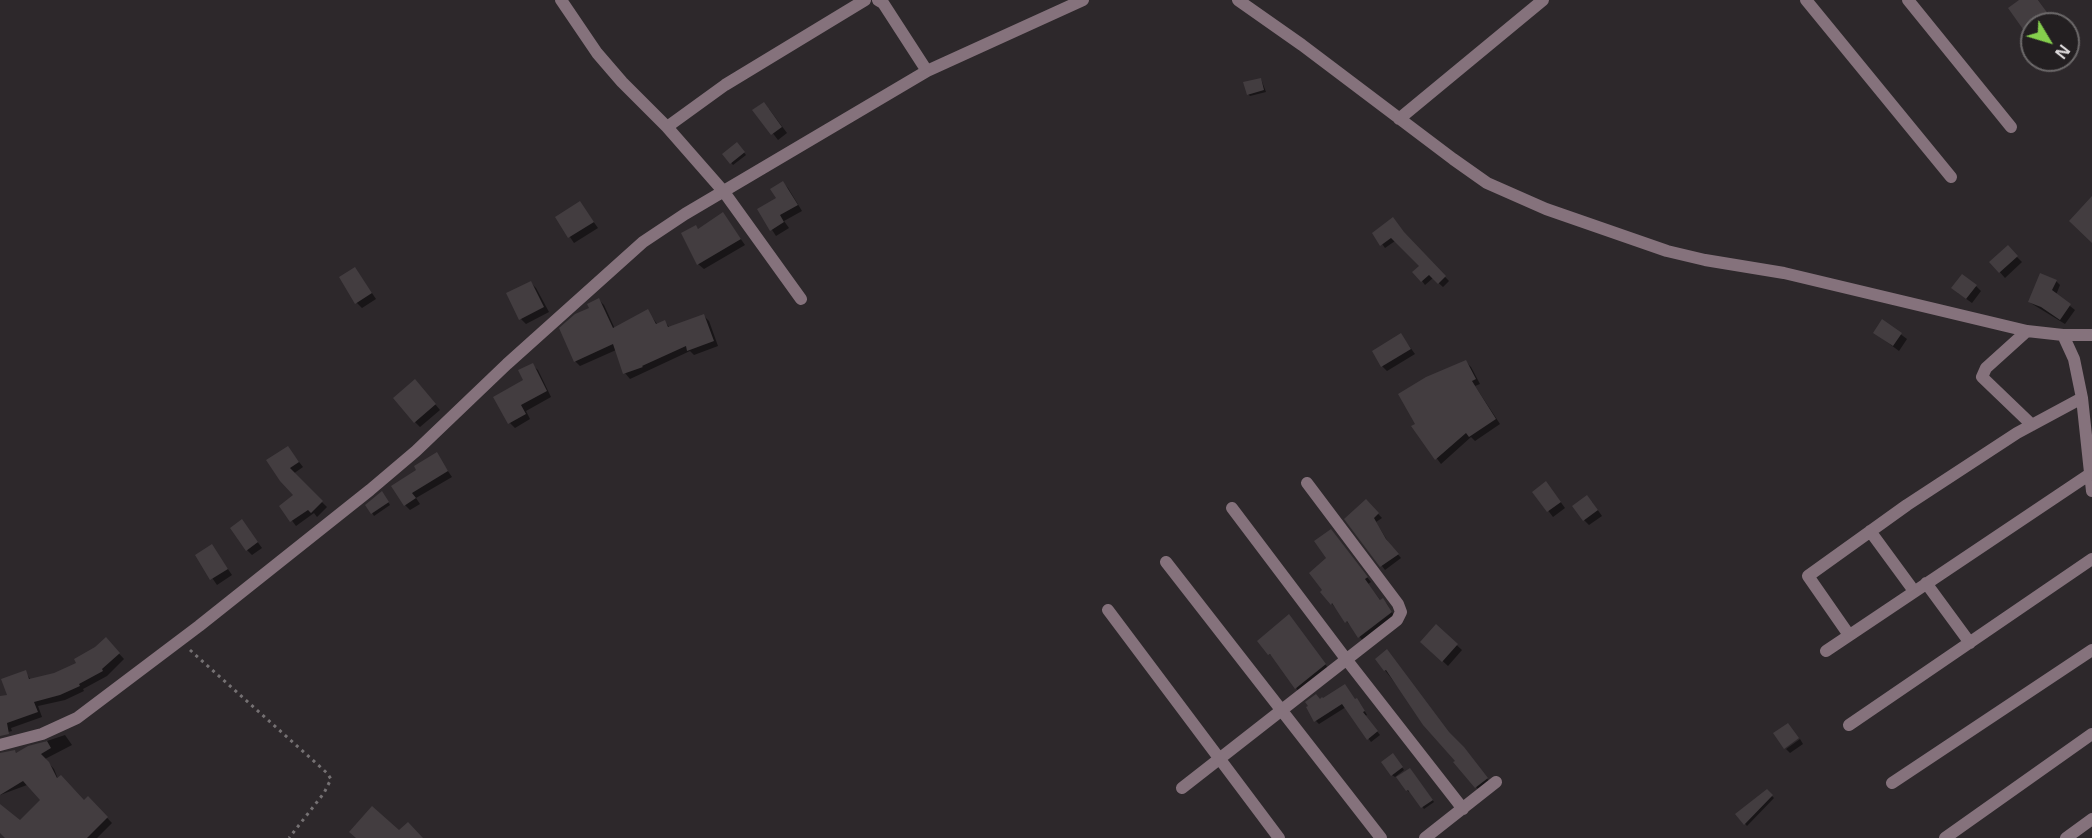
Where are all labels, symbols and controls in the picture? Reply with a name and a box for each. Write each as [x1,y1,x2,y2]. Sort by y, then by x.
north arrow [2020,12,2080,72]
text: N [2050,40,2075,64]

